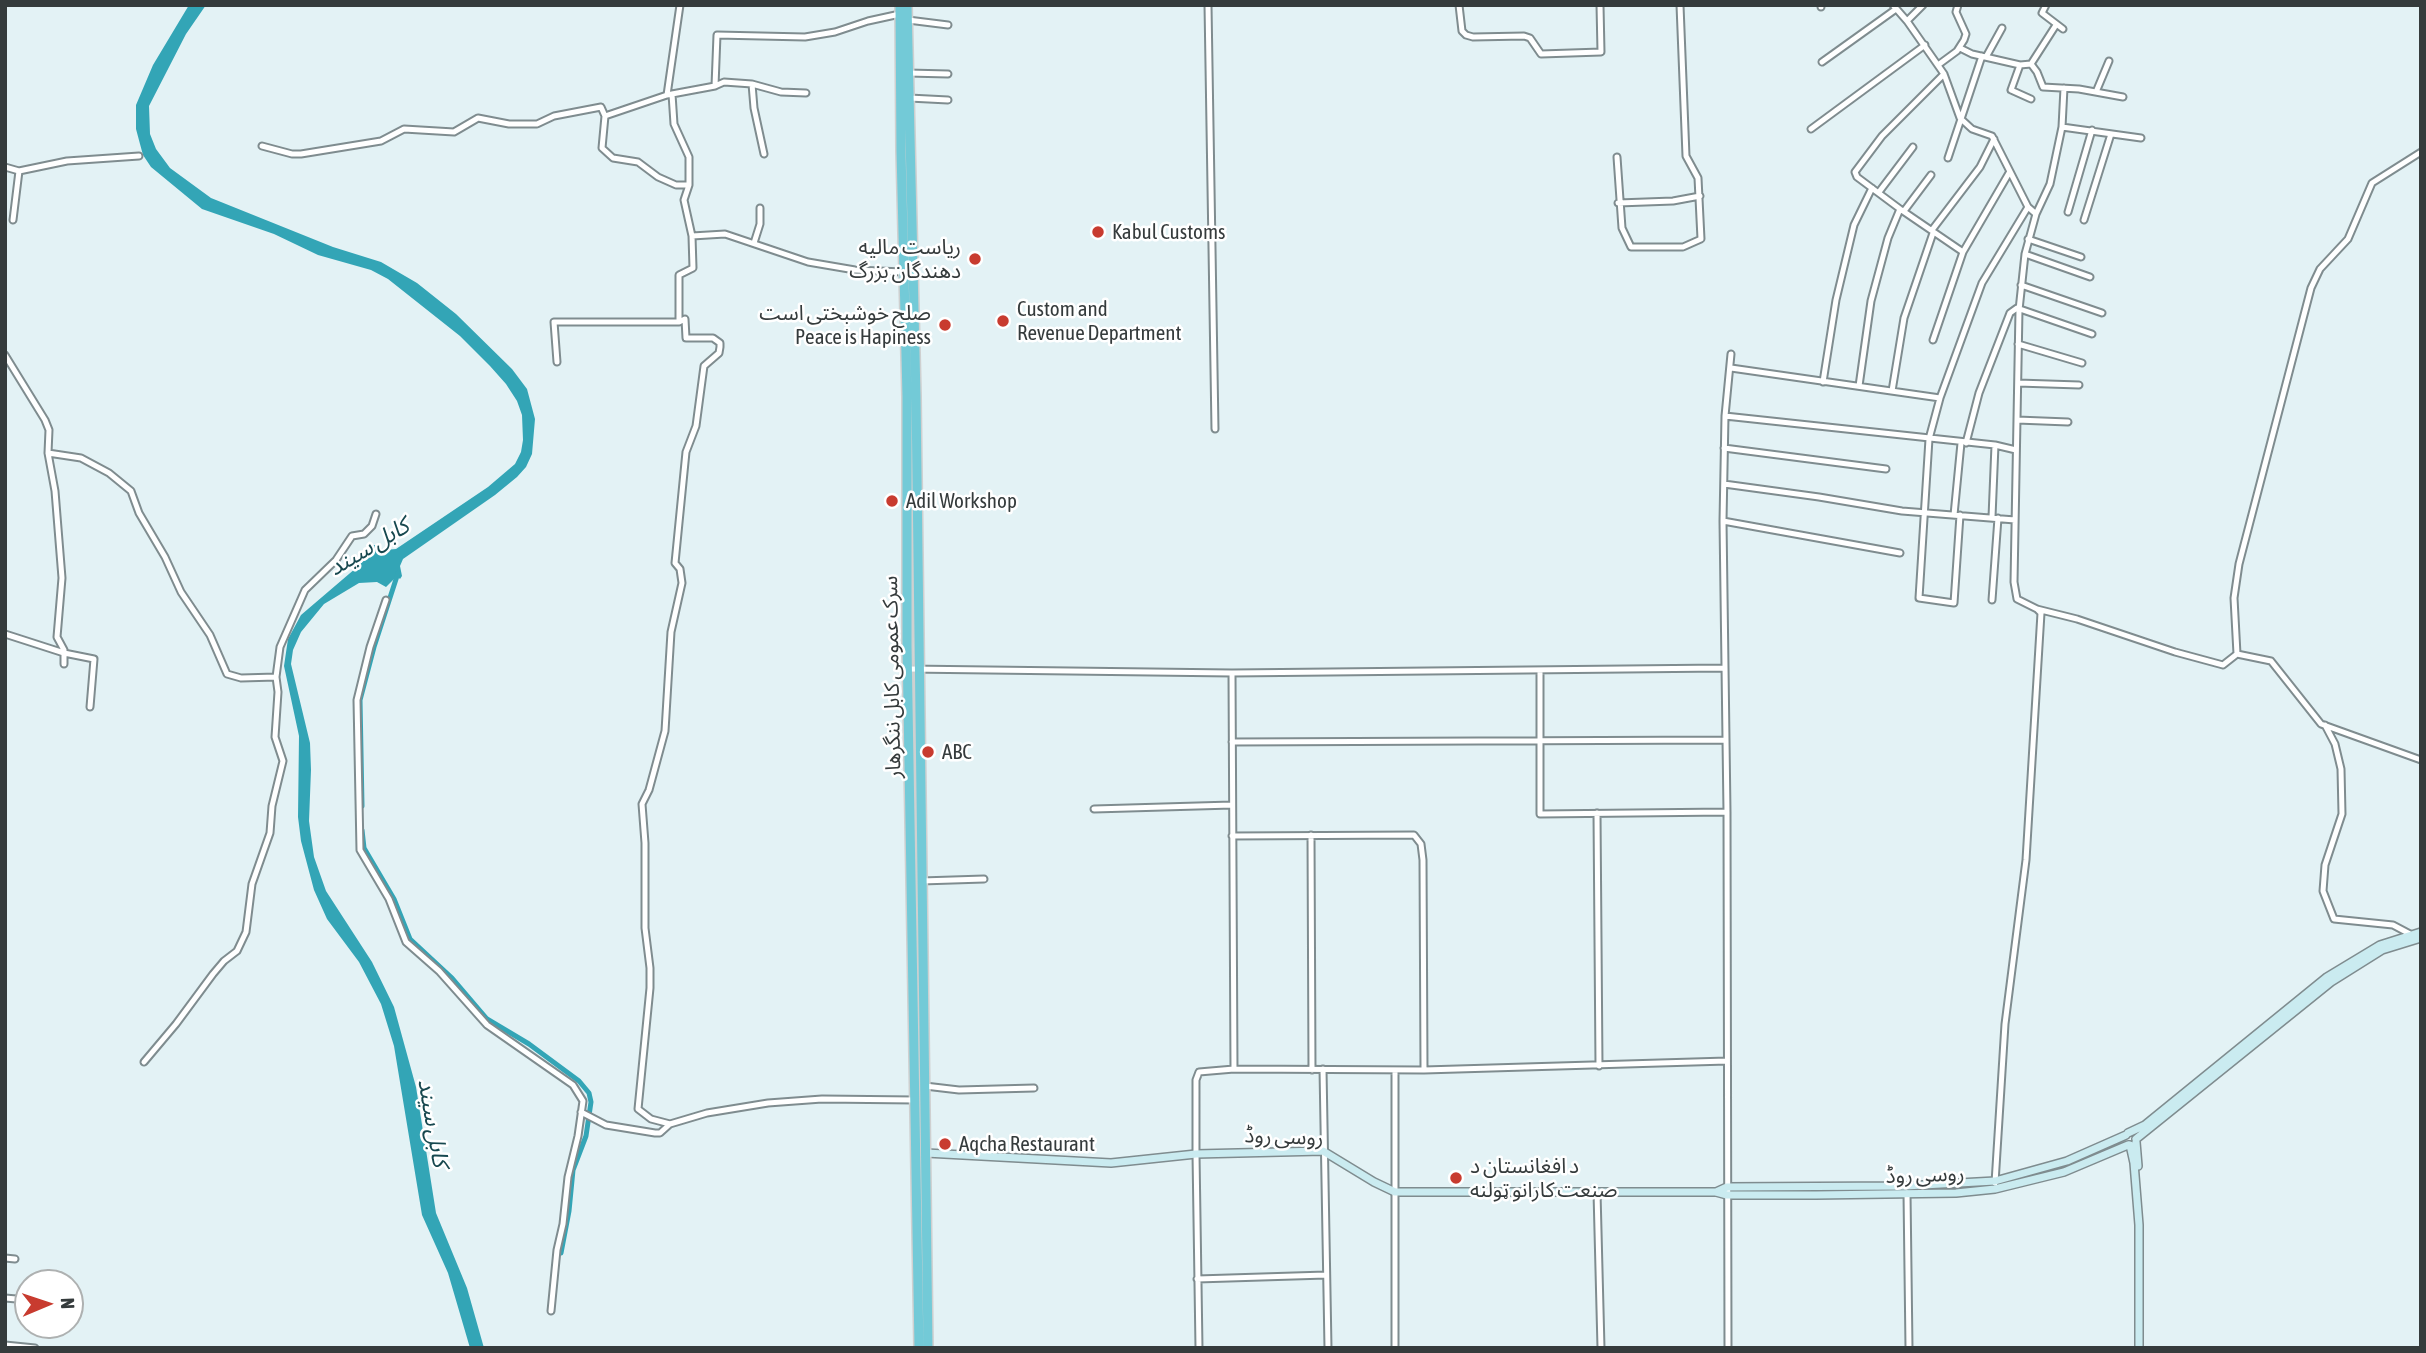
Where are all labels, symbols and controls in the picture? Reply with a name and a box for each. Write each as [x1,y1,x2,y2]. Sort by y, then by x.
place label: Kabul Customs [1112,219,1225,245]
marker: Kabul Customs [1090,224,1106,240]
place label: ریاست مالیه دهندگان بزرگ [849,234,961,284]
marker: ریاست مالیه دهندگان بزرگ [967,251,983,267]
place label: Custom and Revenue Department [1017,296,1181,346]
place label: صلح خوشبختی است Peace is Hapiness [759,300,931,350]
marker: Custom and Revenue Department [995,313,1011,329]
marker: صلح خوشبختی است Peace is Hapiness [937,317,953,333]
place label: Adil Workshop [906,488,1017,514]
marker: Adil Workshop [884,493,900,509]
water label: کابل سيند [324,512,414,582]
street label: سرک عمومی کابل ننگرهار [878,575,906,779]
place label: ABC [942,739,972,765]
marker: ABC [920,744,936,760]
water label: کابل سيند [412,1077,454,1169]
street label: روسی روڈ [1244,1123,1324,1151]
place label: Aqcha Restaurant [959,1131,1095,1157]
marker: Aqcha Restaurant [937,1136,953,1152]
place label: د افغانستان د صنعت کارانو ټولنه [1470,1153,1617,1203]
street label: روسی روڈ [1885,1161,1965,1189]
marker: د افغانستان د صنعت کارانو ټولنه [1448,1170,1464,1186]
north arrow [14,1269,84,1339]
text: N [57,1297,79,1309]

